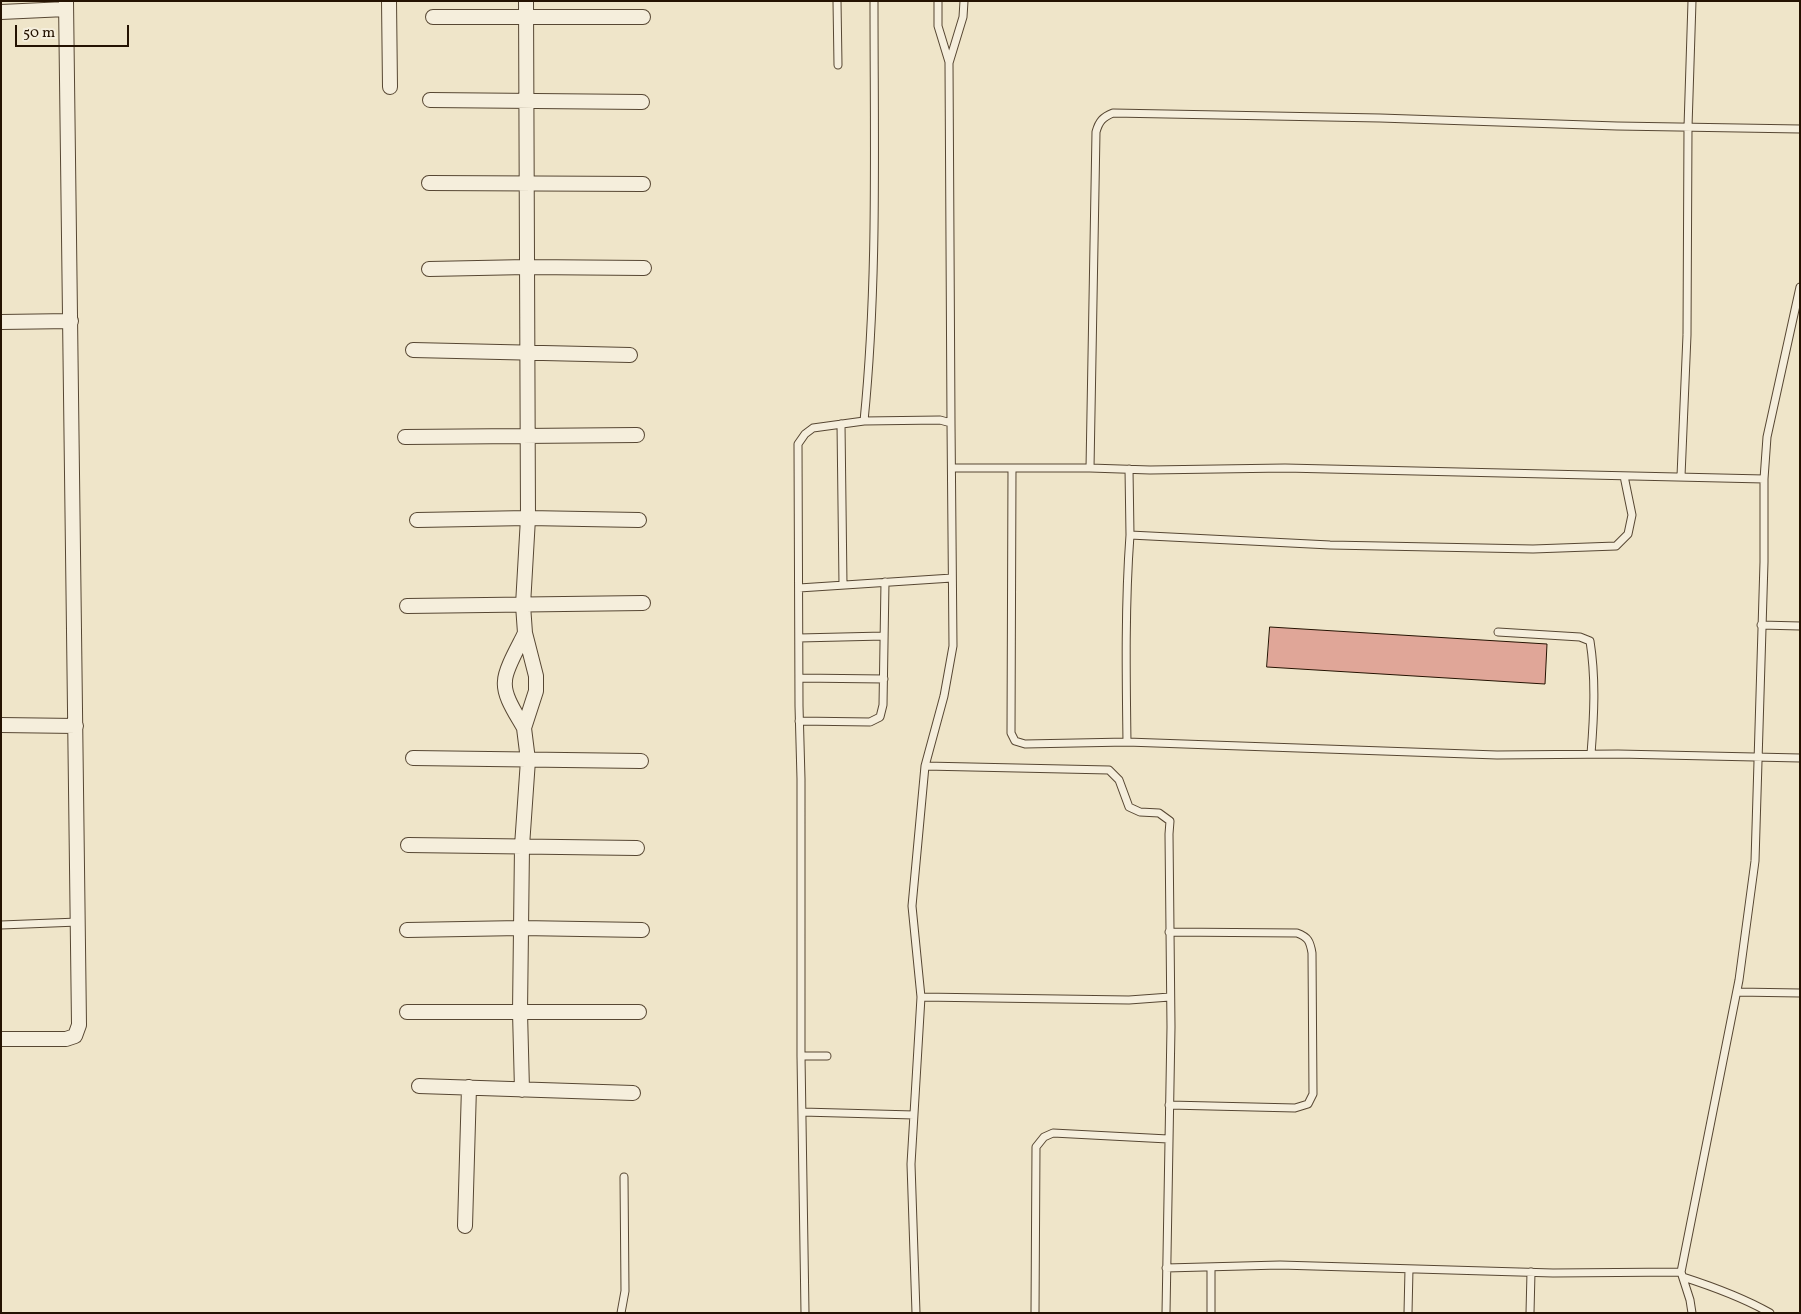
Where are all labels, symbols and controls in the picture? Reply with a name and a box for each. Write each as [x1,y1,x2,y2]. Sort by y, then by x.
scale bar [18,15,131,47]
text: 50 m [23,23,55,44]

